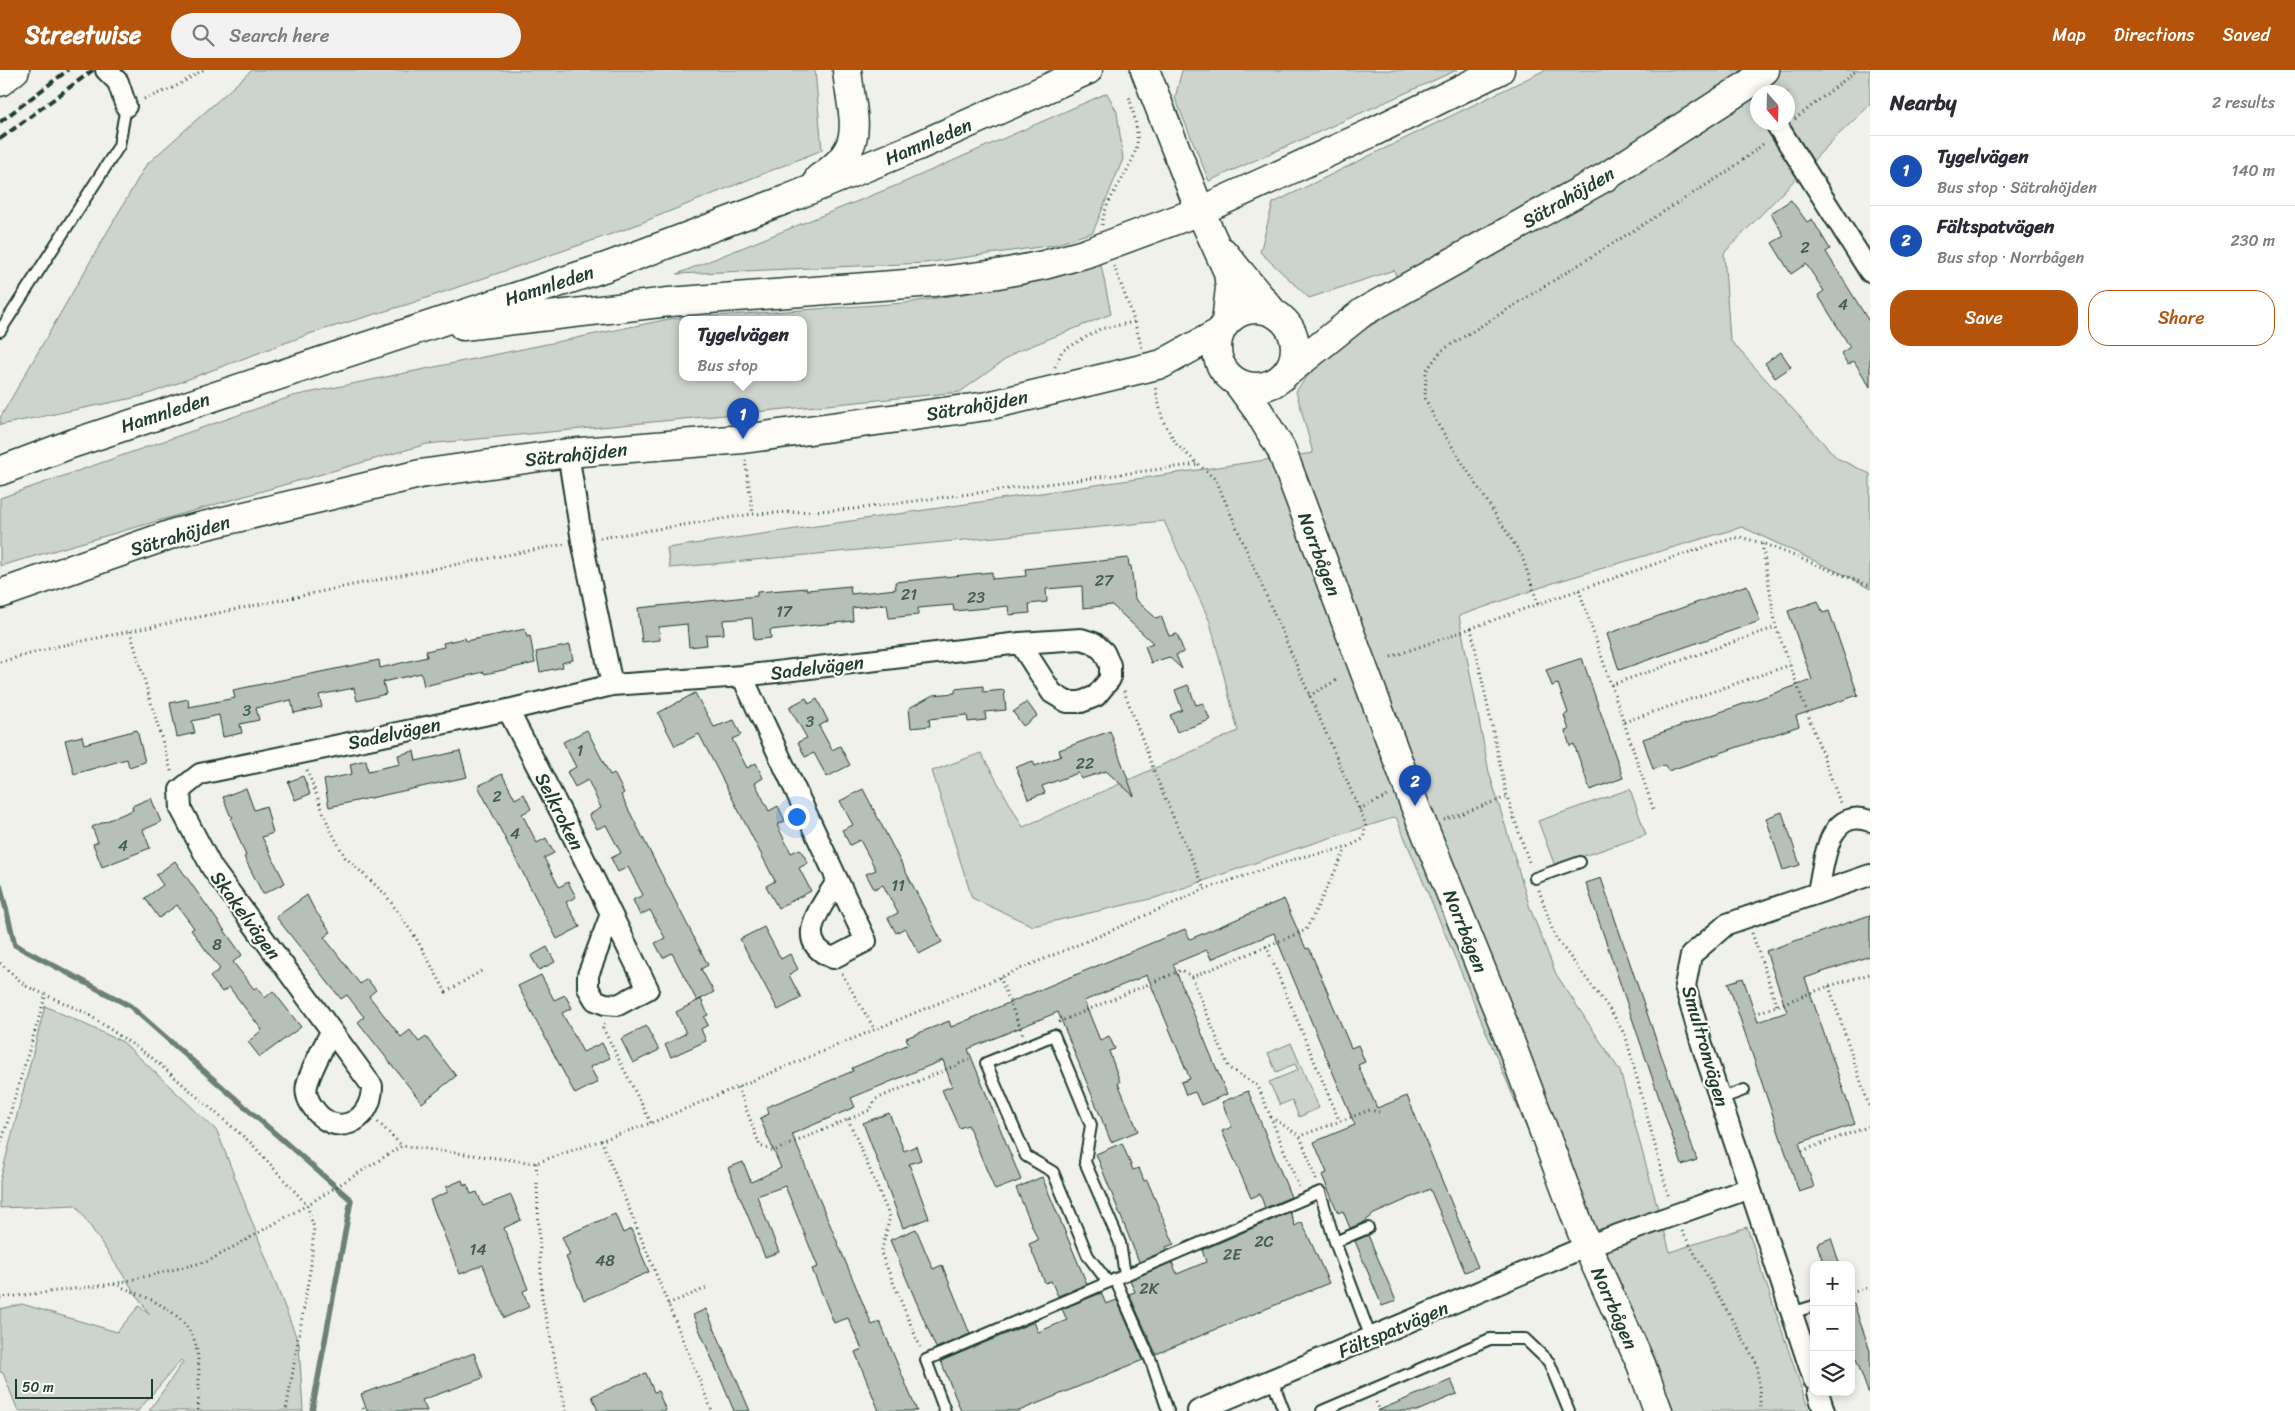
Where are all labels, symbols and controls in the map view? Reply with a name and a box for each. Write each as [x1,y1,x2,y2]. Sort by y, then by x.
search box [171,13,521,58]
text: Streetwise [25,14,141,56]
text: Search here [229,19,329,52]
text: Map [2053,19,2086,51]
text: Directions [2114,19,2195,51]
text: Saved [2223,19,2270,51]
icon: search [189,21,217,49]
text: Nearby [1890,84,1956,122]
north arrow [1750,85,1795,130]
text: 2 results [2212,88,2275,117]
street label: Hamnleden [879,108,977,175]
text: Tygelvägen [1937,140,2029,173]
text: 1 [1903,156,1909,185]
text: 140 m [2232,156,2275,185]
street label: Sätrahöjden [1515,157,1621,237]
text: Bus stop · Sätrahöjden [1937,173,2097,202]
text: Fältspatvägen [1937,210,2054,243]
text: 2 [1901,226,1911,255]
text: 230 m [2230,226,2275,255]
house number: 2 [1800,233,1810,262]
text: Bus stop · Norrbågen [1937,243,2084,272]
street label: Hamnleden [500,256,598,315]
house number: 4 [1838,290,1848,319]
button: Save [1890,290,2078,346]
button: Share [2088,290,2275,346]
popup [679,316,807,381]
text: Tygelvägen [697,318,789,351]
text: Bus stop [697,351,758,380]
street label: Sätrahöjden [924,380,1031,431]
street label: Hamnleden [116,383,214,442]
pin: 1 [727,398,759,439]
street label: Sätrahöjden [523,433,629,476]
street label: Sätrahöjden [126,505,234,566]
street label: Norrbågen [1288,507,1351,601]
house number: 27 [1095,566,1114,595]
house number: 21 [901,580,917,609]
house number: 23 [967,583,985,612]
house number: 17 [776,597,793,626]
street label: Sadelvägen [768,645,866,690]
house number: 3 [243,696,252,725]
house number: 3 [806,707,815,736]
street label: Sadelvägen [345,708,444,759]
house number: 1 [577,736,584,765]
house number: 22 [1076,749,1094,778]
pin: 2 [1399,765,1431,806]
street label: Selkroken [526,766,593,856]
house number: 2 [492,782,502,811]
your location [784,804,810,830]
house number: 4 [510,819,520,848]
house number: 4 [118,831,128,860]
street label: Skakelvägen [202,863,290,967]
house number: 11 [891,871,905,900]
street label: Norrbågen [1434,884,1497,978]
house number: 8 [212,930,222,959]
street label: Smultronvägen [1672,982,1739,1111]
house number: 2C [1254,1227,1274,1256]
house number: 14 [470,1235,486,1264]
house number: 2E [1223,1240,1242,1269]
house number: 48 [595,1246,615,1275]
street label: Norrbågen [1582,1261,1647,1355]
map controls [1810,1261,1855,1396]
button: + [1810,1261,1855,1306]
house number: 2K [1140,1274,1160,1303]
street label: Fältspatvägen [1333,1291,1454,1368]
button: − [1810,1306,1855,1351]
button: layers [1810,1351,1855,1396]
text: 50 m [22,1375,54,1400]
scale bar [15,1376,152,1399]

